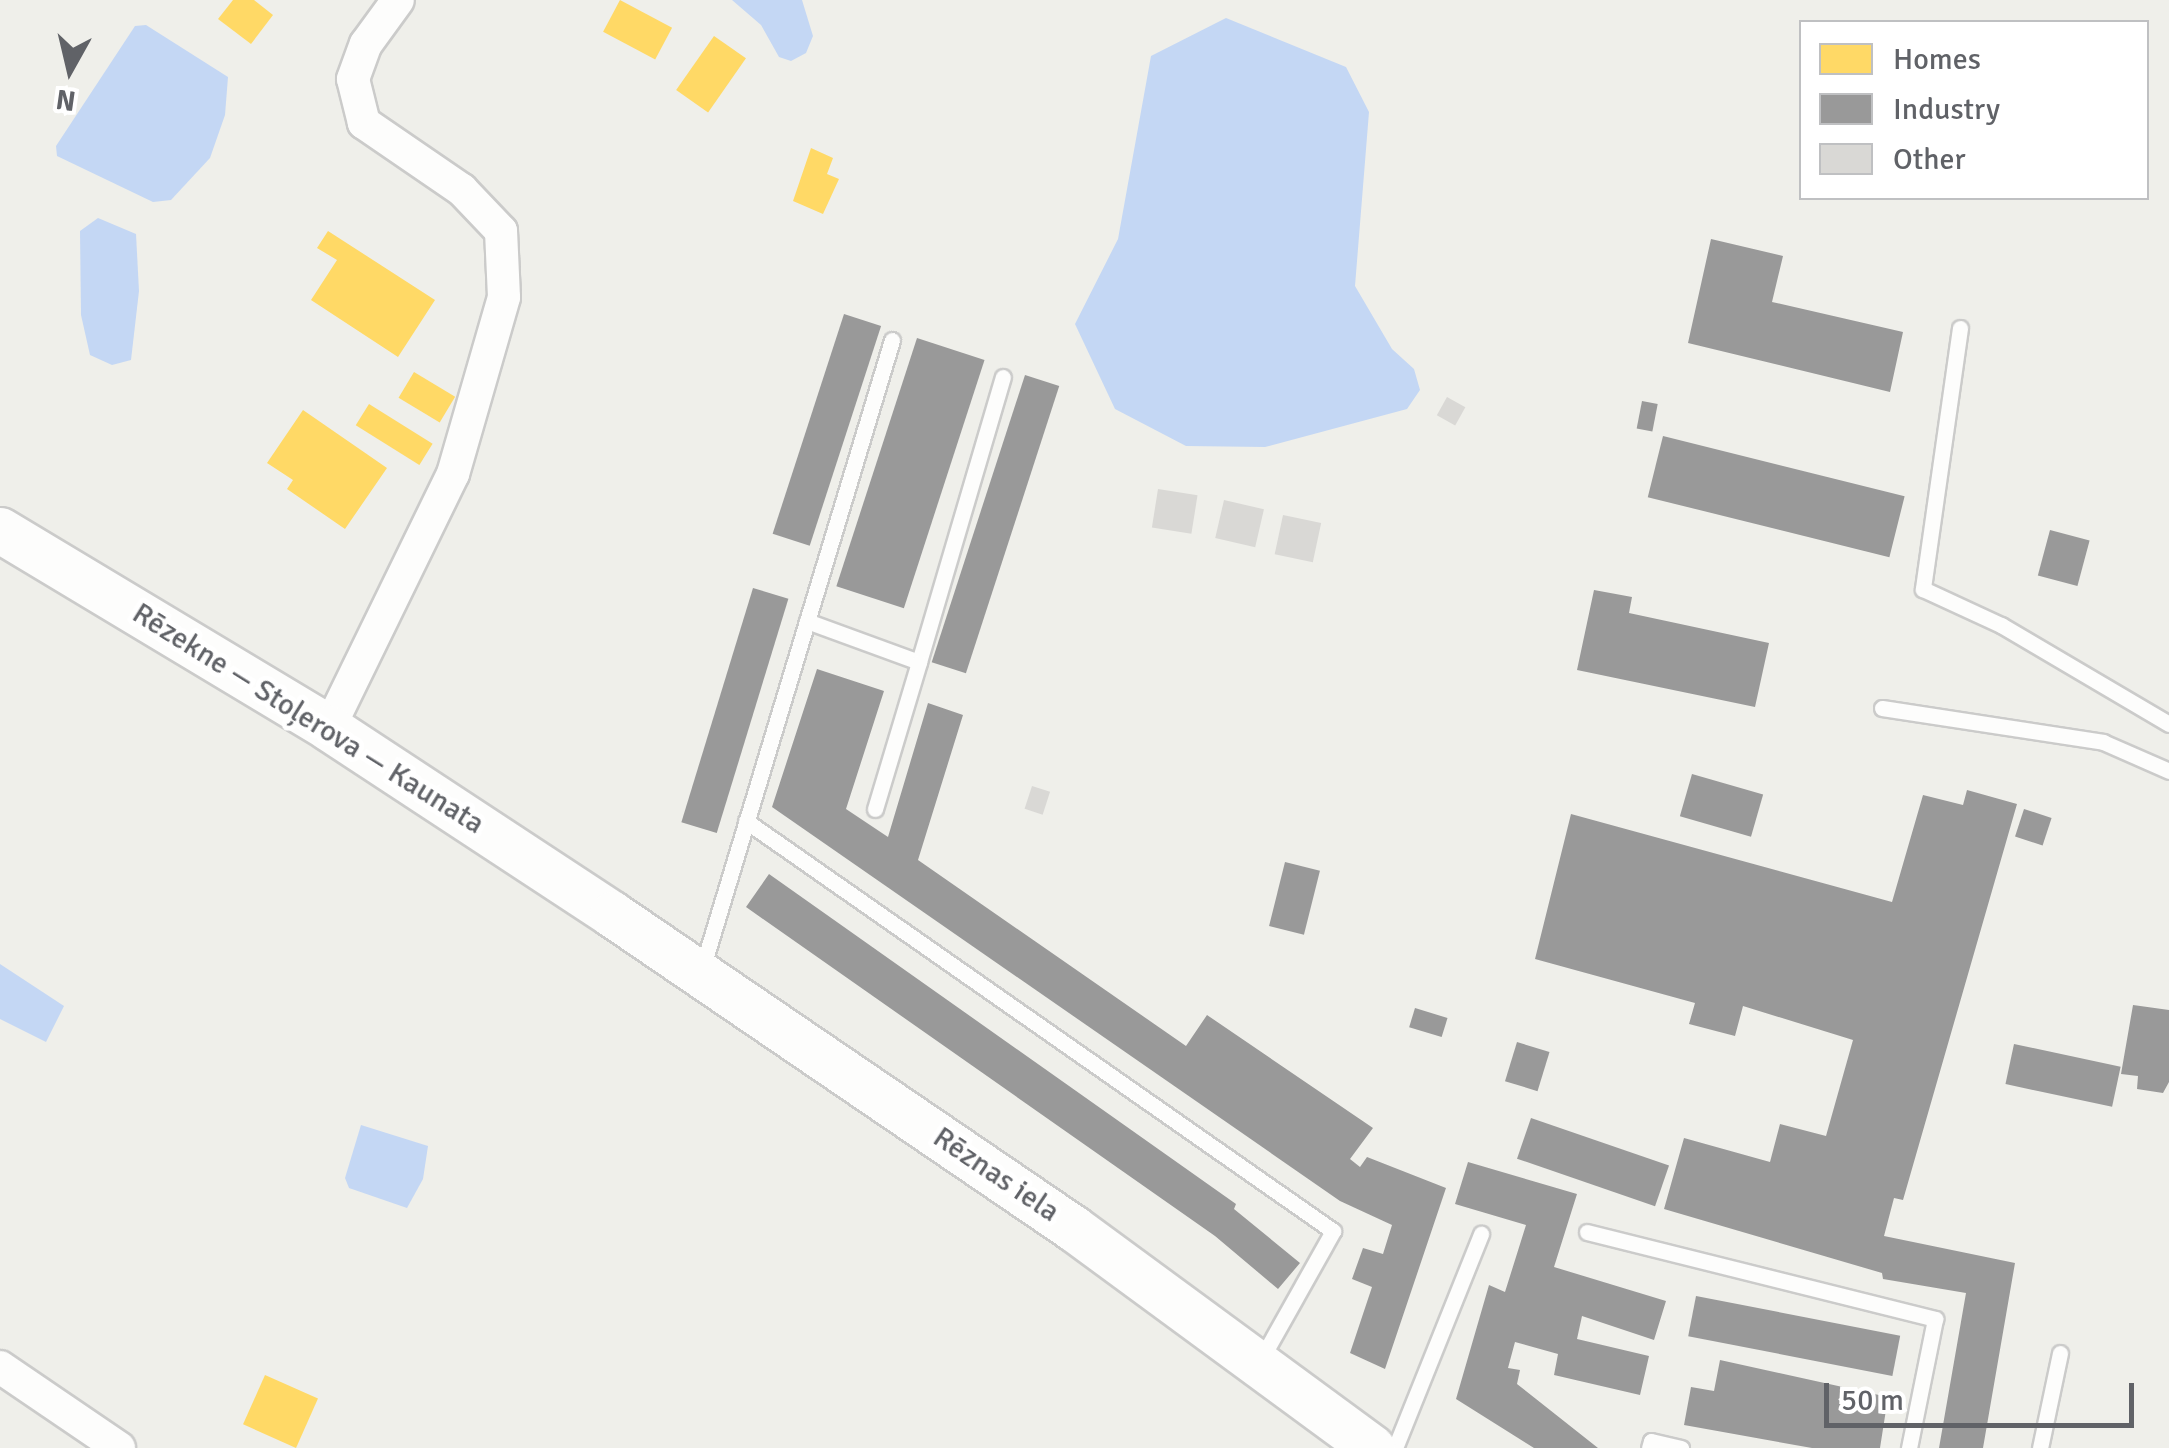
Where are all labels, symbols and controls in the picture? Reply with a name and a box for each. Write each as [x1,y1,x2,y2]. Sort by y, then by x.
north arrow [20,20,120,120]
legend [1799,20,2149,200]
text: Homes [1893,41,1981,78]
text: N [54,82,78,118]
text: Industry [1893,91,2000,128]
text: Other [1893,141,1966,178]
street label: Rēzekne — Stoļerova — Kaunata [126,596,490,842]
street label: Rēznas iela [926,1120,1066,1230]
scale bar [1829,1363,2139,1425]
text: 50 m [1841,1382,1904,1419]

